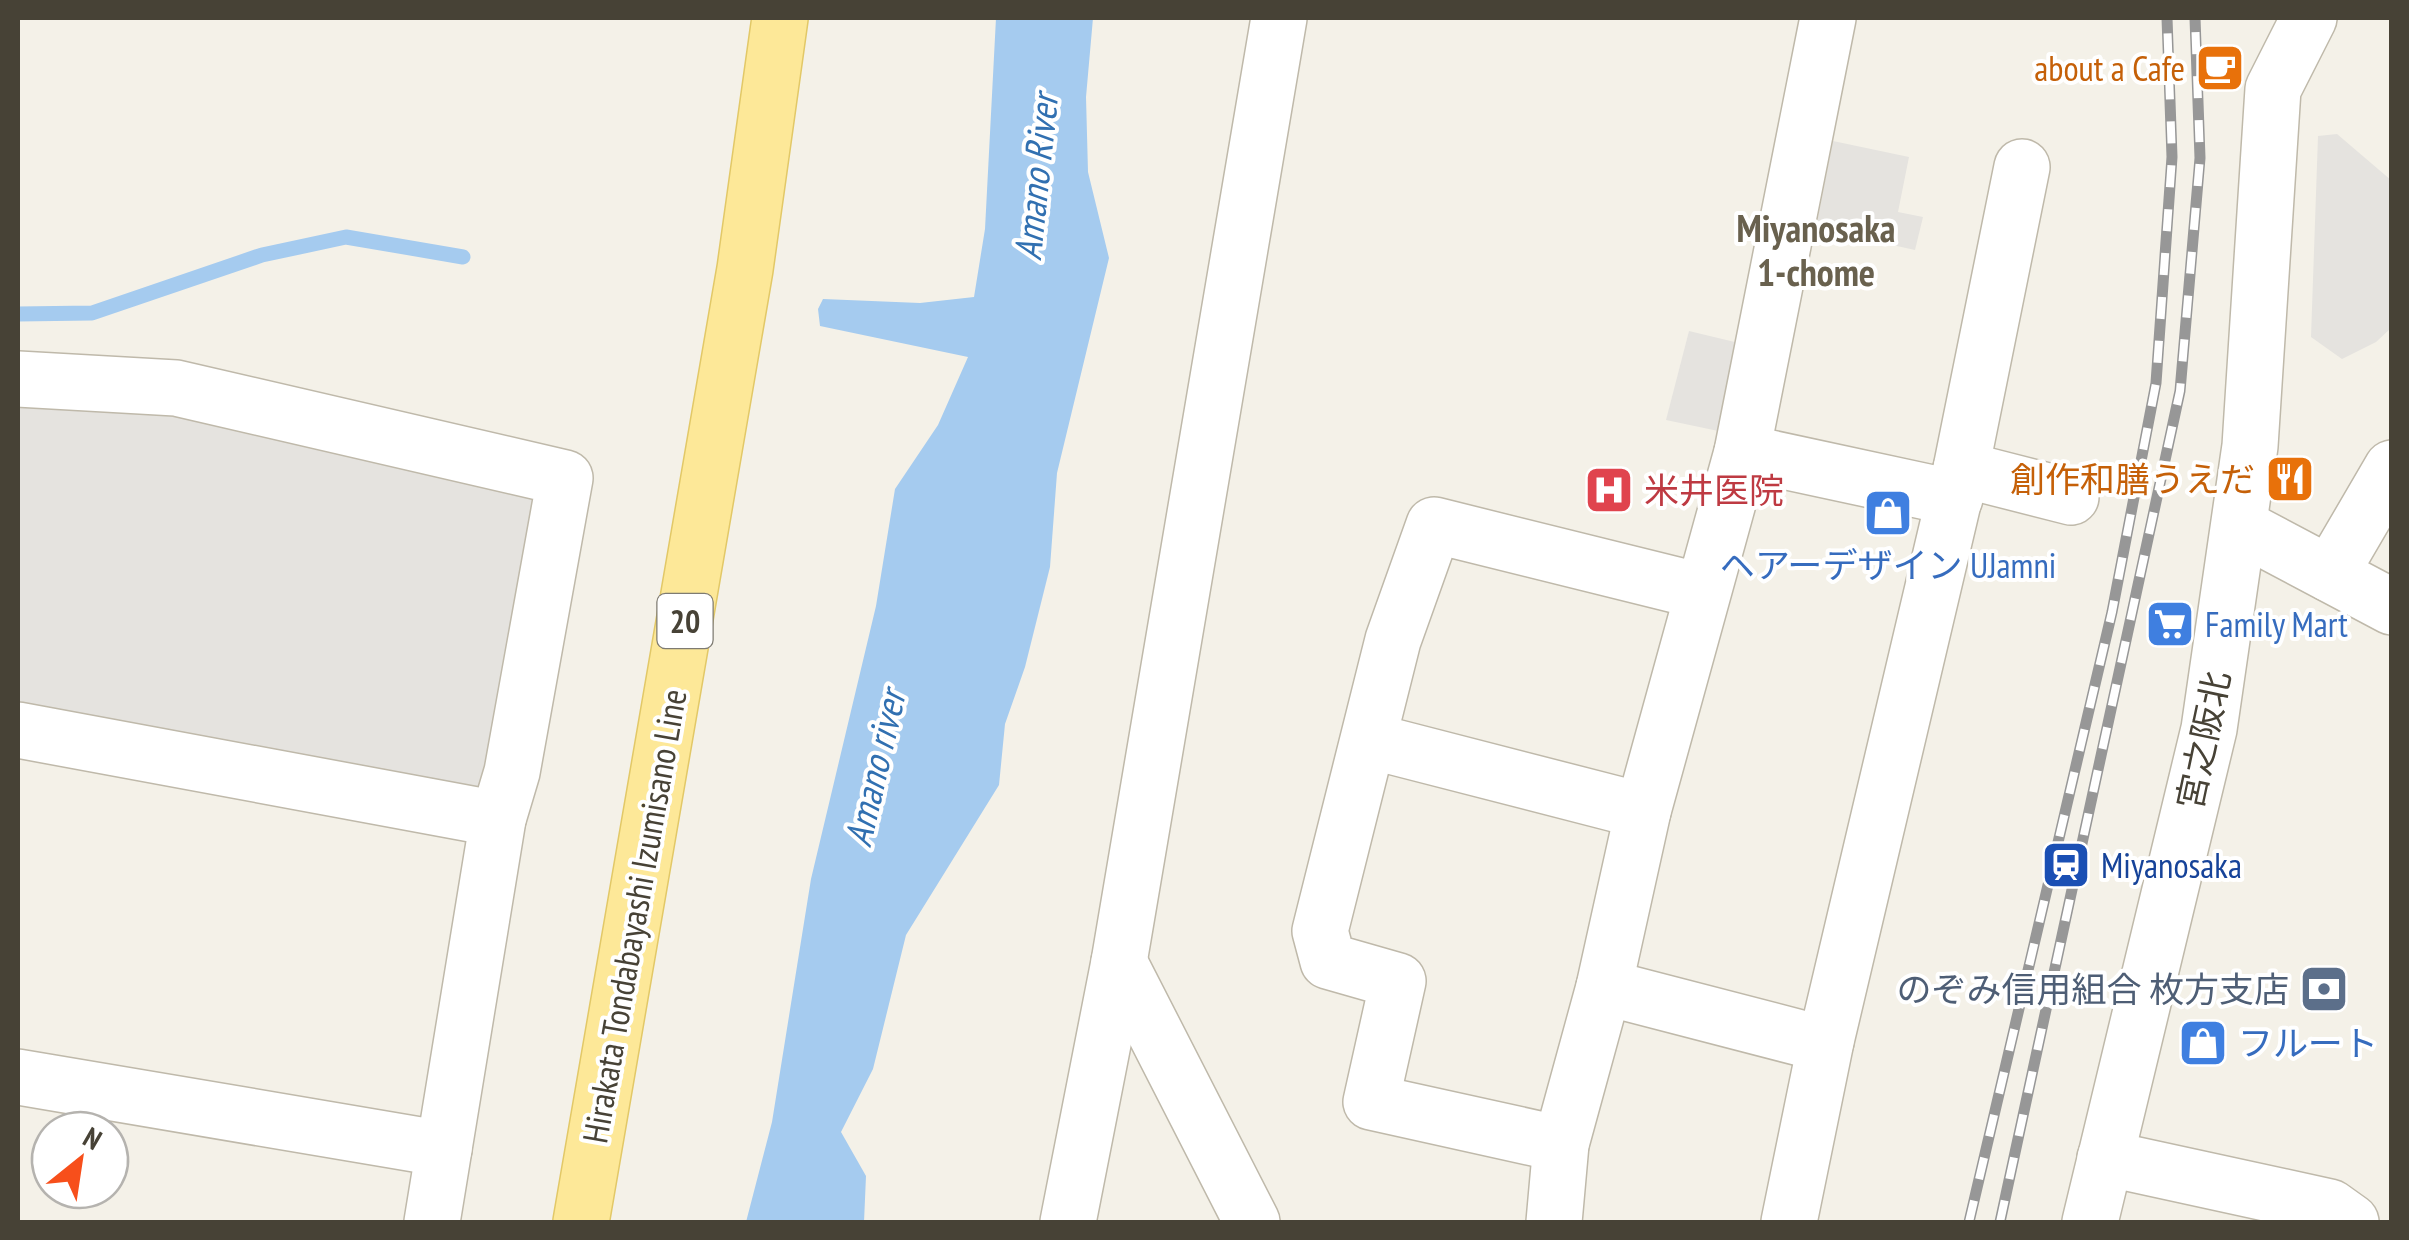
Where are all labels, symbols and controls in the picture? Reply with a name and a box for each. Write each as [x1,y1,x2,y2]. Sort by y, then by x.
cafe icon: about a Cafe [2194,42,2246,94]
place label: about a Cafe [2034,45,2185,91]
water label: Amano River [1002,87,1069,262]
district label: Miyanosaka 1-chome [1737,203,1896,296]
restaurant icon: 創作和膳うえだ [2264,453,2316,505]
place label: 創作和膳うえだ [2010,456,2255,502]
hospital icon: 米井医院 [1583,464,1635,516]
place label: 米井医院 [1644,467,1784,513]
shop icon: ヘアーデザイン UJamni [1862,487,1914,539]
place label: ヘアーデザイン UJamni [1720,542,2056,588]
road number: 20 [658,594,712,648]
supermarket icon: Family Mart [2144,598,2196,650]
place label: Family Mart [2205,601,2348,647]
street label: 宮之阪北 [2166,667,2240,813]
water label: Amano river [832,681,917,851]
street label: Hirakata Tondabayashi Izumisano Line [571,686,697,1146]
station icon: Miyanosaka [2040,839,2092,891]
place label: Miyanosaka [2101,842,2242,888]
bank icon: のぞみ信用組合 枚方支店 [2298,963,2350,1015]
place label: のぞみ信用組合 枚方支店 [1897,966,2289,1012]
shop icon: フルート [2177,1017,2229,1069]
place label: フルート [2238,1020,2378,1066]
north arrow [30,1110,130,1210]
text: N [77,1118,109,1158]

